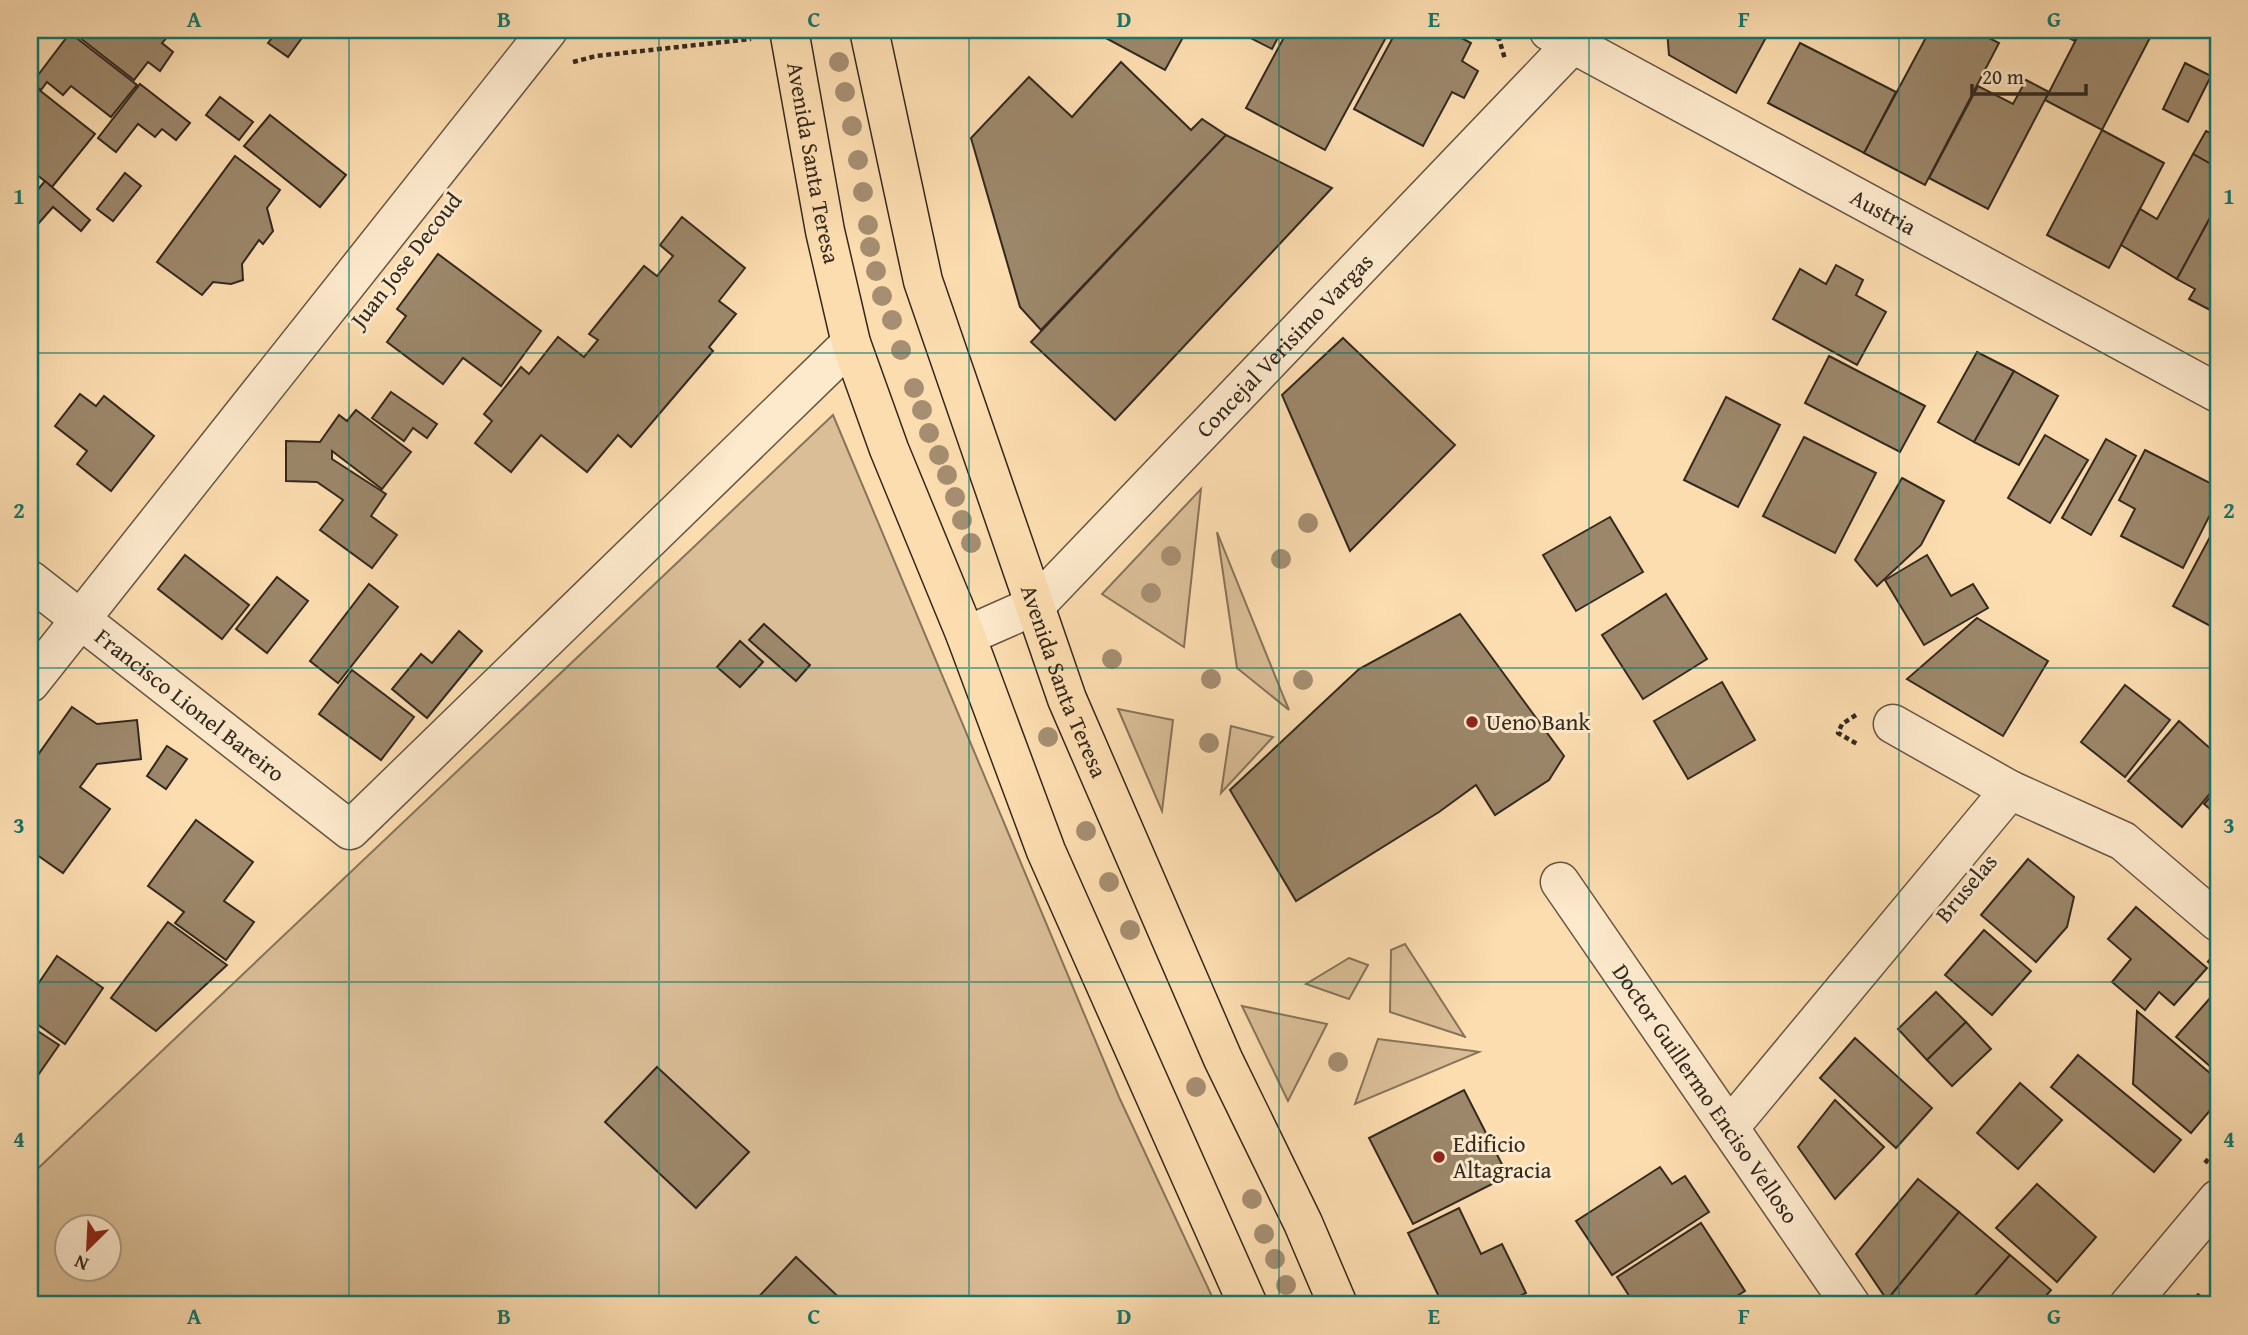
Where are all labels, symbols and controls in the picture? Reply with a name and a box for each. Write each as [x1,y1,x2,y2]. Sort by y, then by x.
text: A [187,2,202,35]
text: B [497,2,511,35]
text: C [807,2,821,35]
text: D [1117,2,1132,35]
text: E [1428,2,1440,35]
text: F [1738,2,1750,35]
text: G [2047,2,2061,35]
scale bar [1972,52,2085,96]
street label: Avenida Santa Teresa [779,59,849,267]
text: 20 m [1982,61,2024,92]
text: 1 [13,179,25,212]
text: 1 [2223,179,2235,212]
street label: Austria [1845,180,1922,243]
street label: Juan Jose Decoud [340,184,470,337]
street label: Concejal Verisimo Vargas [1188,245,1380,444]
text: 2 [13,493,25,526]
text: 2 [2223,493,2235,526]
street label: Avenida Santa Teresa [1013,580,1116,783]
street label: Francisco Lionel Bareiro [88,620,292,789]
place label: Ueno Bank [1486,705,1590,738]
marker: Ueno Bank [1464,714,1480,730]
text: 3 [13,808,25,841]
text: 3 [2223,808,2235,841]
street label: Bruselas [1927,846,2004,929]
street label: Doctor Guillermo Enciso Velloso [1605,957,1807,1230]
text: 4 [13,1122,25,1155]
text: 4 [2223,1122,2235,1155]
place label: Edificio Altagracia [1453,1127,1552,1186]
marker: Edificio Altagracia [1431,1149,1447,1165]
north arrow [52,1212,122,1282]
text: N [69,1248,93,1279]
text: A [187,1299,202,1332]
text: B [497,1299,511,1332]
text: C [807,1299,821,1332]
text: D [1117,1299,1132,1332]
text: E [1428,1299,1440,1332]
text: F [1738,1299,1750,1332]
text: G [2047,1299,2061,1332]

